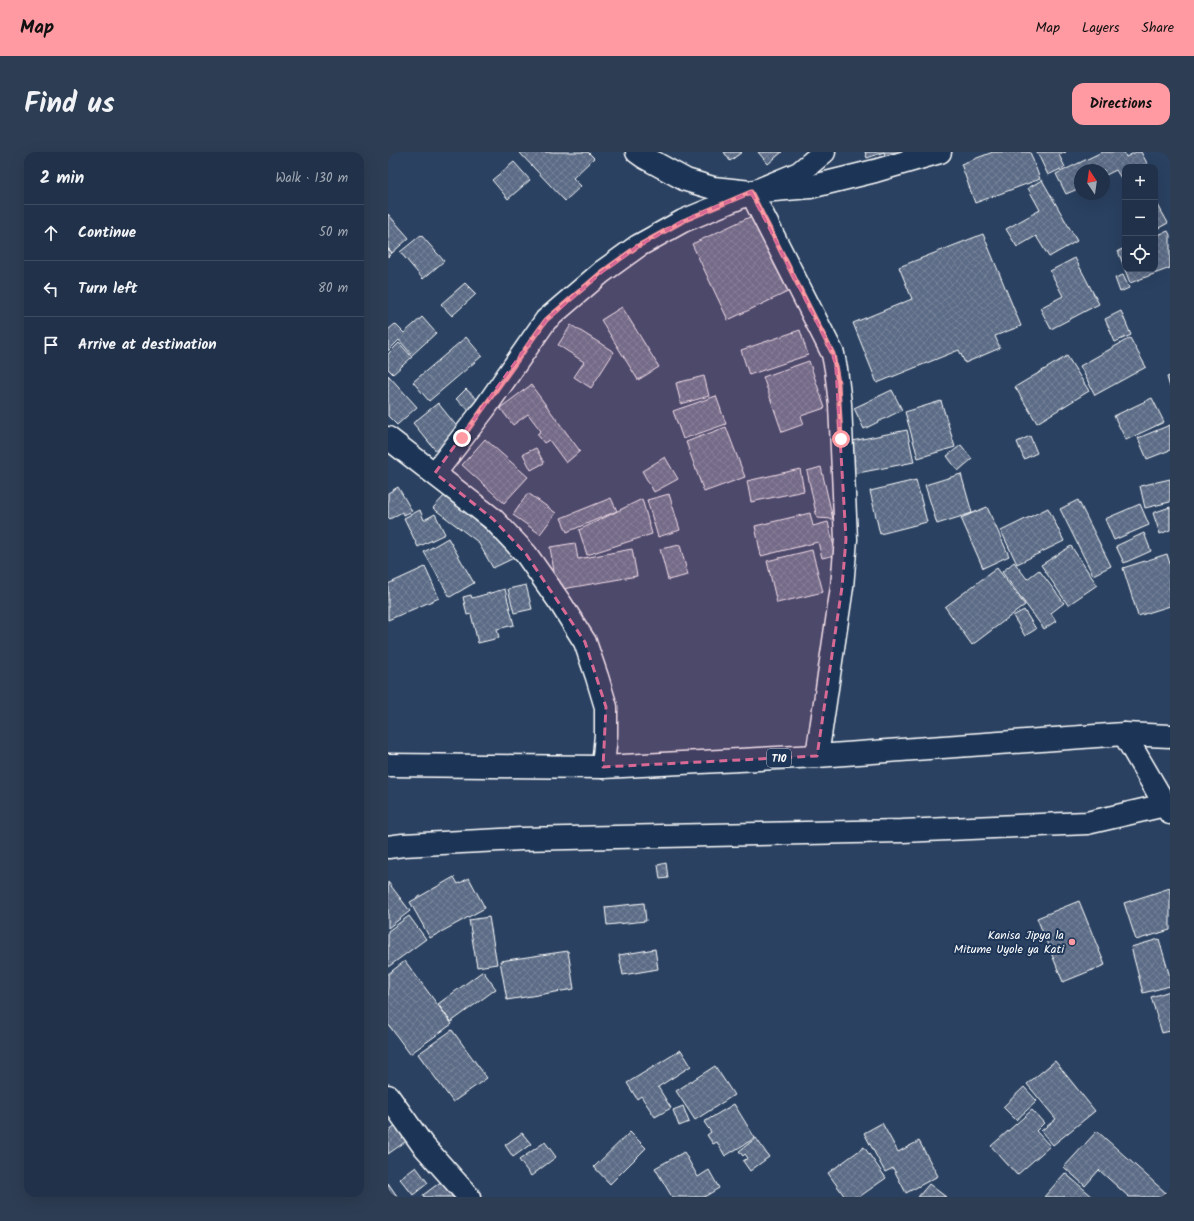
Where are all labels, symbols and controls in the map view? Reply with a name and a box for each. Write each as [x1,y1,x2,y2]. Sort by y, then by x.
text: Map [20,13,54,43]
text: Map [1036,17,1060,39]
text: Layers [1082,17,1120,39]
text: Share [1142,17,1174,39]
text: Find us [24,82,115,127]
button: Directions [1072,83,1170,125]
north arrow [1074,164,1110,200]
map controls [1122,164,1158,272]
button: + [1122,164,1158,200]
text: 2 min [40,165,84,192]
text: Walk · 130 m [275,168,348,189]
button: − [1122,200,1158,236]
text: Continue [78,221,136,245]
icon: ahead [40,222,62,244]
text: 50 m [319,222,348,243]
button: locate [1122,236,1158,272]
text: Turn left [78,277,138,301]
icon: left [40,278,62,300]
text: 80 m [318,278,348,299]
text: Arrive at destination [78,333,217,357]
icon: arrive [40,334,62,356]
route end [453,429,471,447]
route start [832,430,850,448]
road number: T10 [767,749,791,767]
place label: Kanisa Jipya la Mitume Uyole ya Kati [954,926,1065,959]
marker: Kanisa Jipya la Mitume Uyole ya Kati [1067,937,1077,947]

